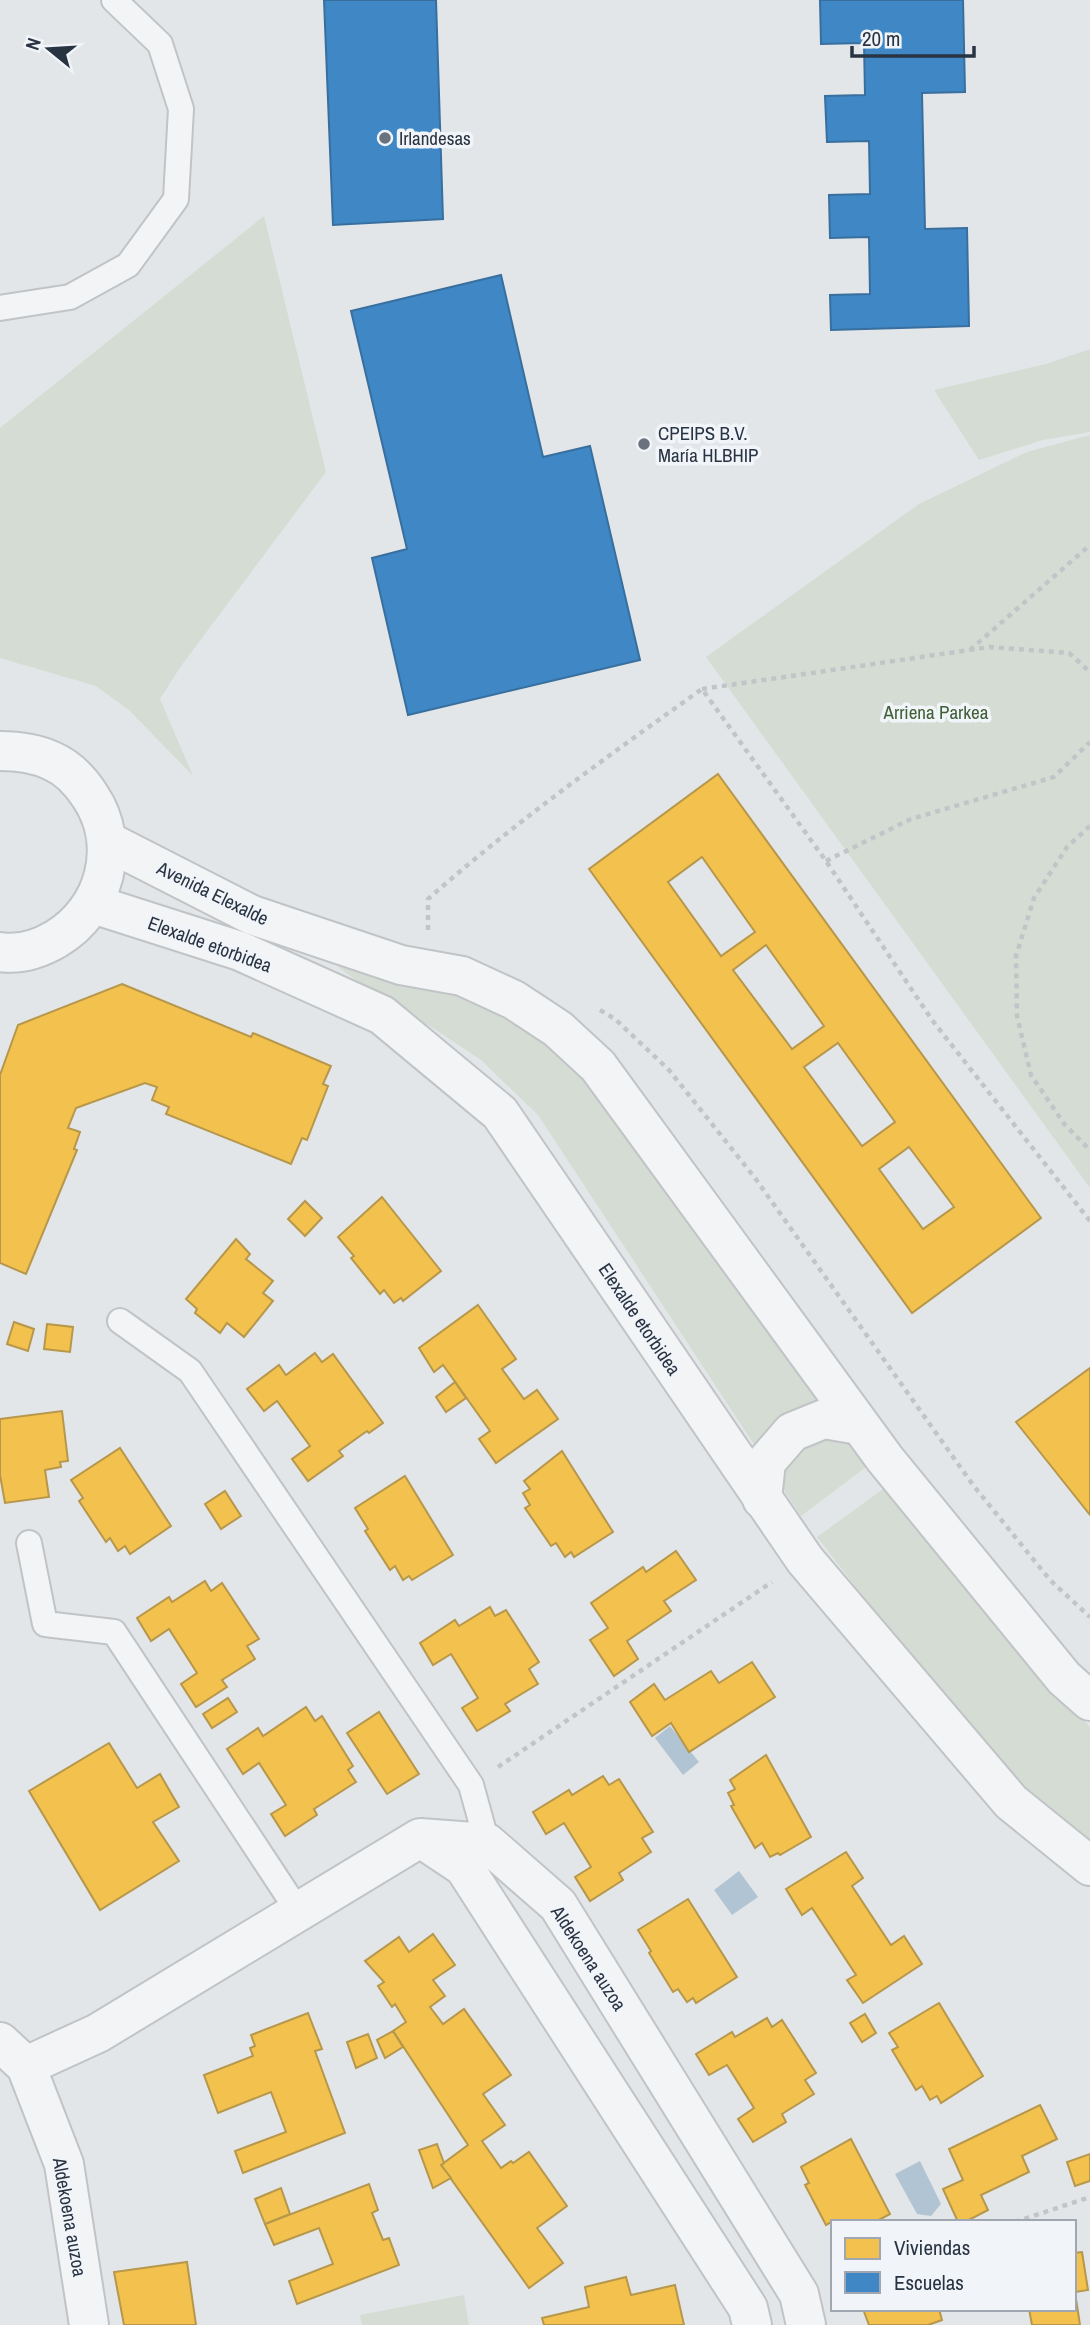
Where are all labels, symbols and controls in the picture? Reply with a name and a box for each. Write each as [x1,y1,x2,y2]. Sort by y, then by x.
north arrow [14,14,84,84]
scale bar [852,14,974,58]
text: 20 m [862,24,900,53]
text: N [19,34,47,53]
place label: Irlandesas [399,125,471,151]
marker: Irlandesas [377,130,393,146]
place label: CPEIPS B.V. María HLBHIP [658,420,758,468]
marker: CPEIPS B.V. María HLBHIP [636,436,652,452]
park label: Arriena Parkea [883,699,989,725]
street label: Avenida Elexalde [152,854,273,931]
street label: Elexalde etorbidea [145,910,276,979]
street label: Elexalde etorbidea [593,1258,687,1380]
street label: Aldekoena auzoa [545,1900,633,2016]
street label: Aldekoena auzoa [47,2154,93,2279]
legend [831,2220,1076,2311]
text: Viviendas [894,2233,970,2262]
text: Escuelas [894,2268,964,2297]

